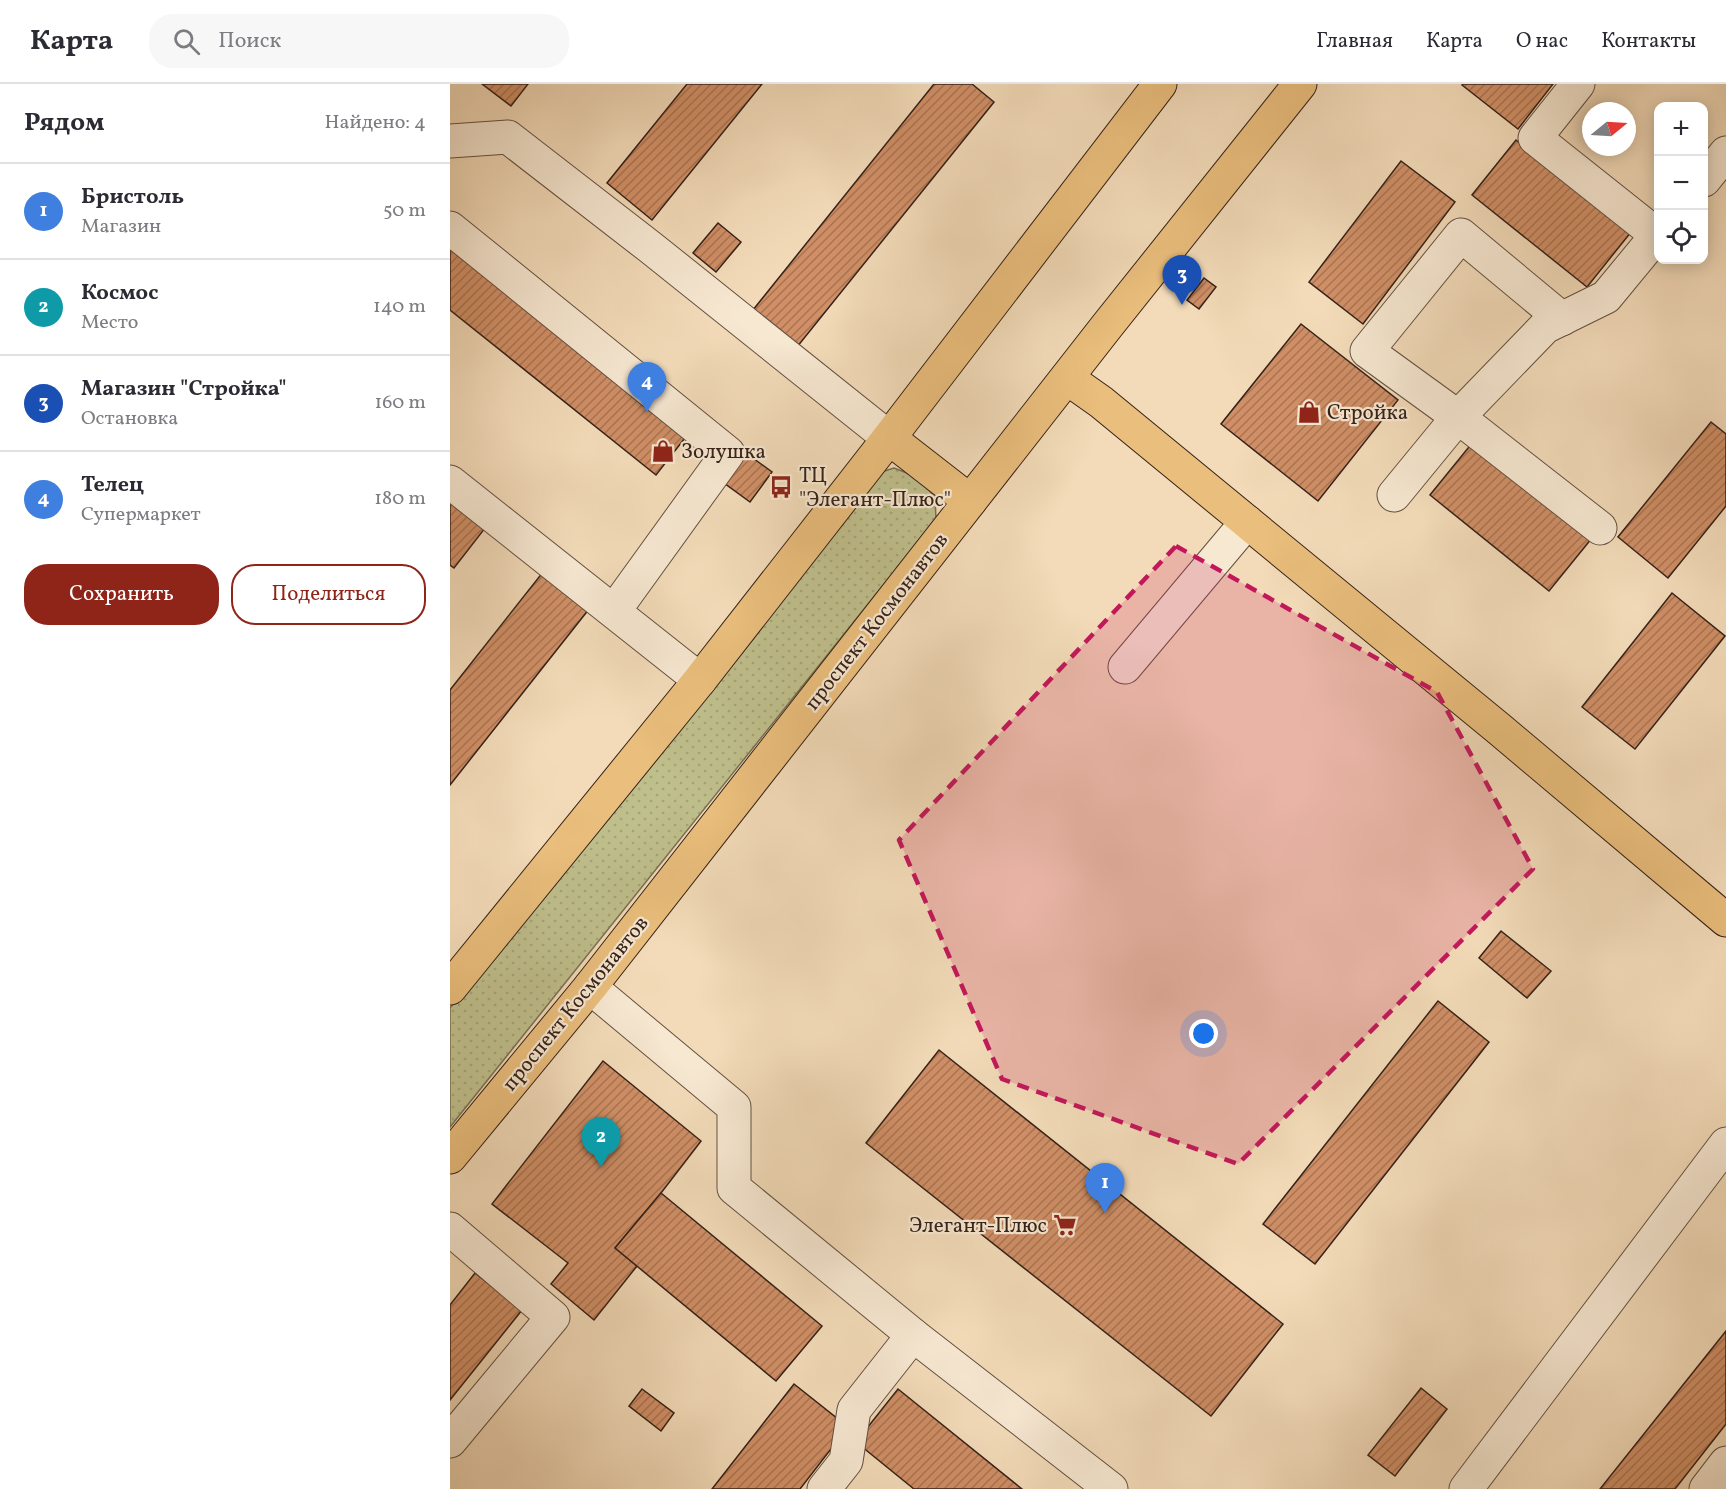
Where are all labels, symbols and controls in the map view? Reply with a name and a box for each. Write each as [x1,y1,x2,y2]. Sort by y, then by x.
search box [149,14,569,68]
text: Карта [30,22,113,61]
icon: search [170,25,203,58]
text: Поиск [218,26,281,57]
text: Главная [1316,27,1393,56]
text: Карта [1426,27,1483,56]
text: О нас [1516,27,1568,56]
text: Контакты [1601,27,1696,56]
north arrow [1582,102,1636,156]
map controls [1654,102,1708,264]
button: + [1654,102,1708,156]
text: Рядом [24,105,104,141]
text: Найдено: 4 [325,109,426,137]
button: − [1654,156,1708,210]
text: Бристоль [81,182,184,213]
text: 1 [39,197,48,225]
text: 50 m [383,197,426,225]
button: locate [1654,210,1708,264]
text: Магазин [81,213,161,241]
pin: 3 [1162,256,1202,305]
text: Космос [81,278,158,309]
text: 2 [38,293,49,321]
text: 140 m [373,293,426,321]
text: Место [81,309,138,337]
pin: 4 [628,362,666,412]
text: Магазин "Стройка" [81,374,287,405]
text: 3 [38,389,49,417]
text: 160 m [374,389,426,417]
shop icon: Стройка [1296,399,1322,425]
place label: Стройка [1327,399,1408,428]
text: Остановка [81,405,178,433]
shop icon: Золушка [650,438,676,464]
place label: Золушка [681,438,766,467]
place label: ТЦ "Элегант-Плюс" [799,462,951,515]
text: Телец [81,470,144,501]
bus stop icon: ТЦ "Элегант-Плюс" [768,474,794,500]
text: 4 [37,485,50,513]
text: 180 m [374,485,426,513]
text: Супермаркет [81,501,201,529]
street label: проспект Космонавтов [799,527,956,717]
button: Сохранить [24,564,219,625]
button: Поделиться [231,564,426,625]
street label: проспект Космонавтов [496,910,656,1098]
your location [1189,1019,1218,1048]
pin: 2 [582,1118,620,1167]
pin: 1 [1086,1164,1124,1213]
place label: Элегант-Плюс [909,1212,1047,1241]
supermarket icon: Элегант-Плюс [1052,1212,1078,1238]

